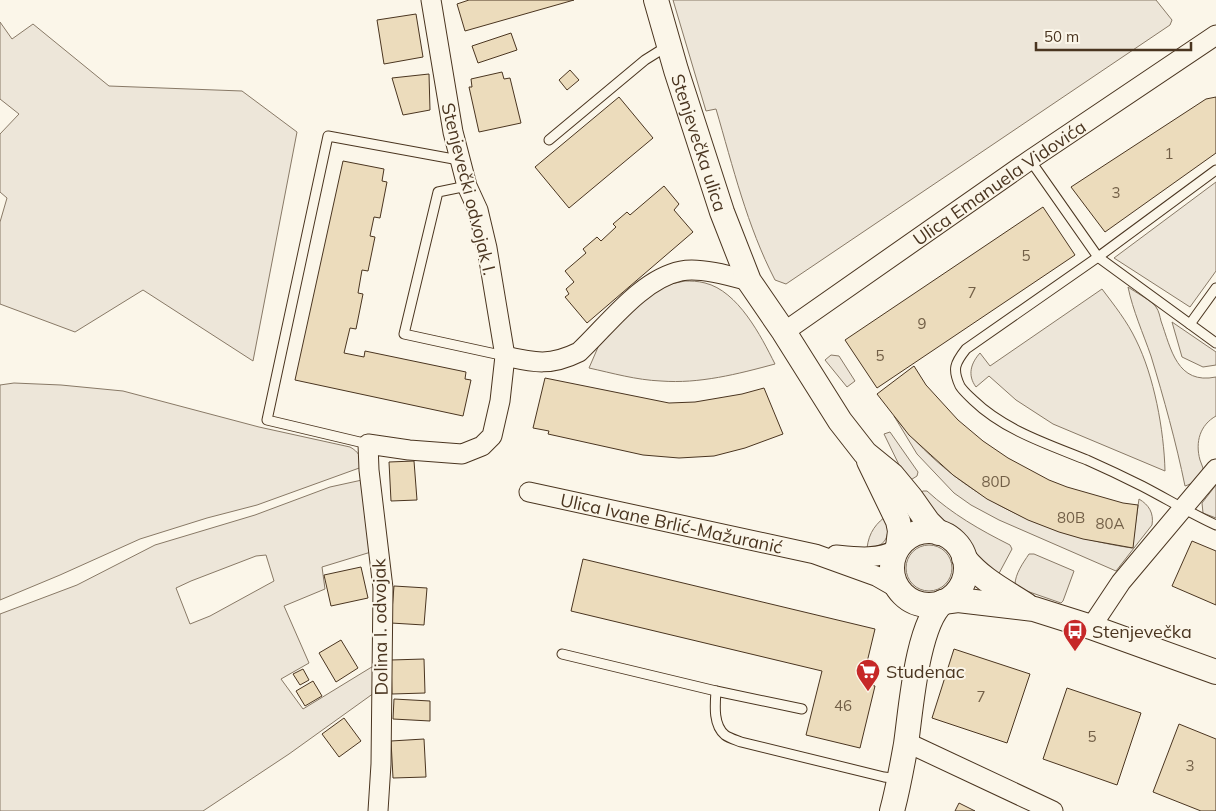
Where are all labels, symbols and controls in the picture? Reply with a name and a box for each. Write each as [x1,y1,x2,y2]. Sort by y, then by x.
scale bar [1036,20,1191,52]
text: 50 m [1044,27,1079,46]
street label: Stenjevečka ulica [666,71,732,214]
street label: Stenjevečki odvojak I. [436,101,502,277]
street label: Ulica Emanuela Vidovića [908,115,1090,250]
house number: 1 [1164,144,1174,163]
house number: 3 [1111,183,1121,202]
house number: 5 [1021,246,1031,265]
house number: 7 [967,283,977,302]
house number: 9 [917,314,927,333]
house number: 5 [875,346,885,365]
house number: 80D [981,472,1011,491]
street label: Ulica Ivane Brlić-Mažuranić [558,488,785,558]
house number: 80B [1057,508,1085,527]
house number: 80A [1095,514,1125,533]
street label: Dolina I. odvojak [367,558,393,696]
bus stop icon: Stenjevečka [1062,618,1088,652]
place label: Stenjevečka [1092,620,1192,643]
supermarket icon: Studenac [855,658,881,692]
place label: Studenac [886,660,965,683]
house number: 7 [976,687,986,706]
house number: 46 [834,696,852,715]
house number: 5 [1087,727,1097,746]
house number: 3 [1185,756,1195,775]

